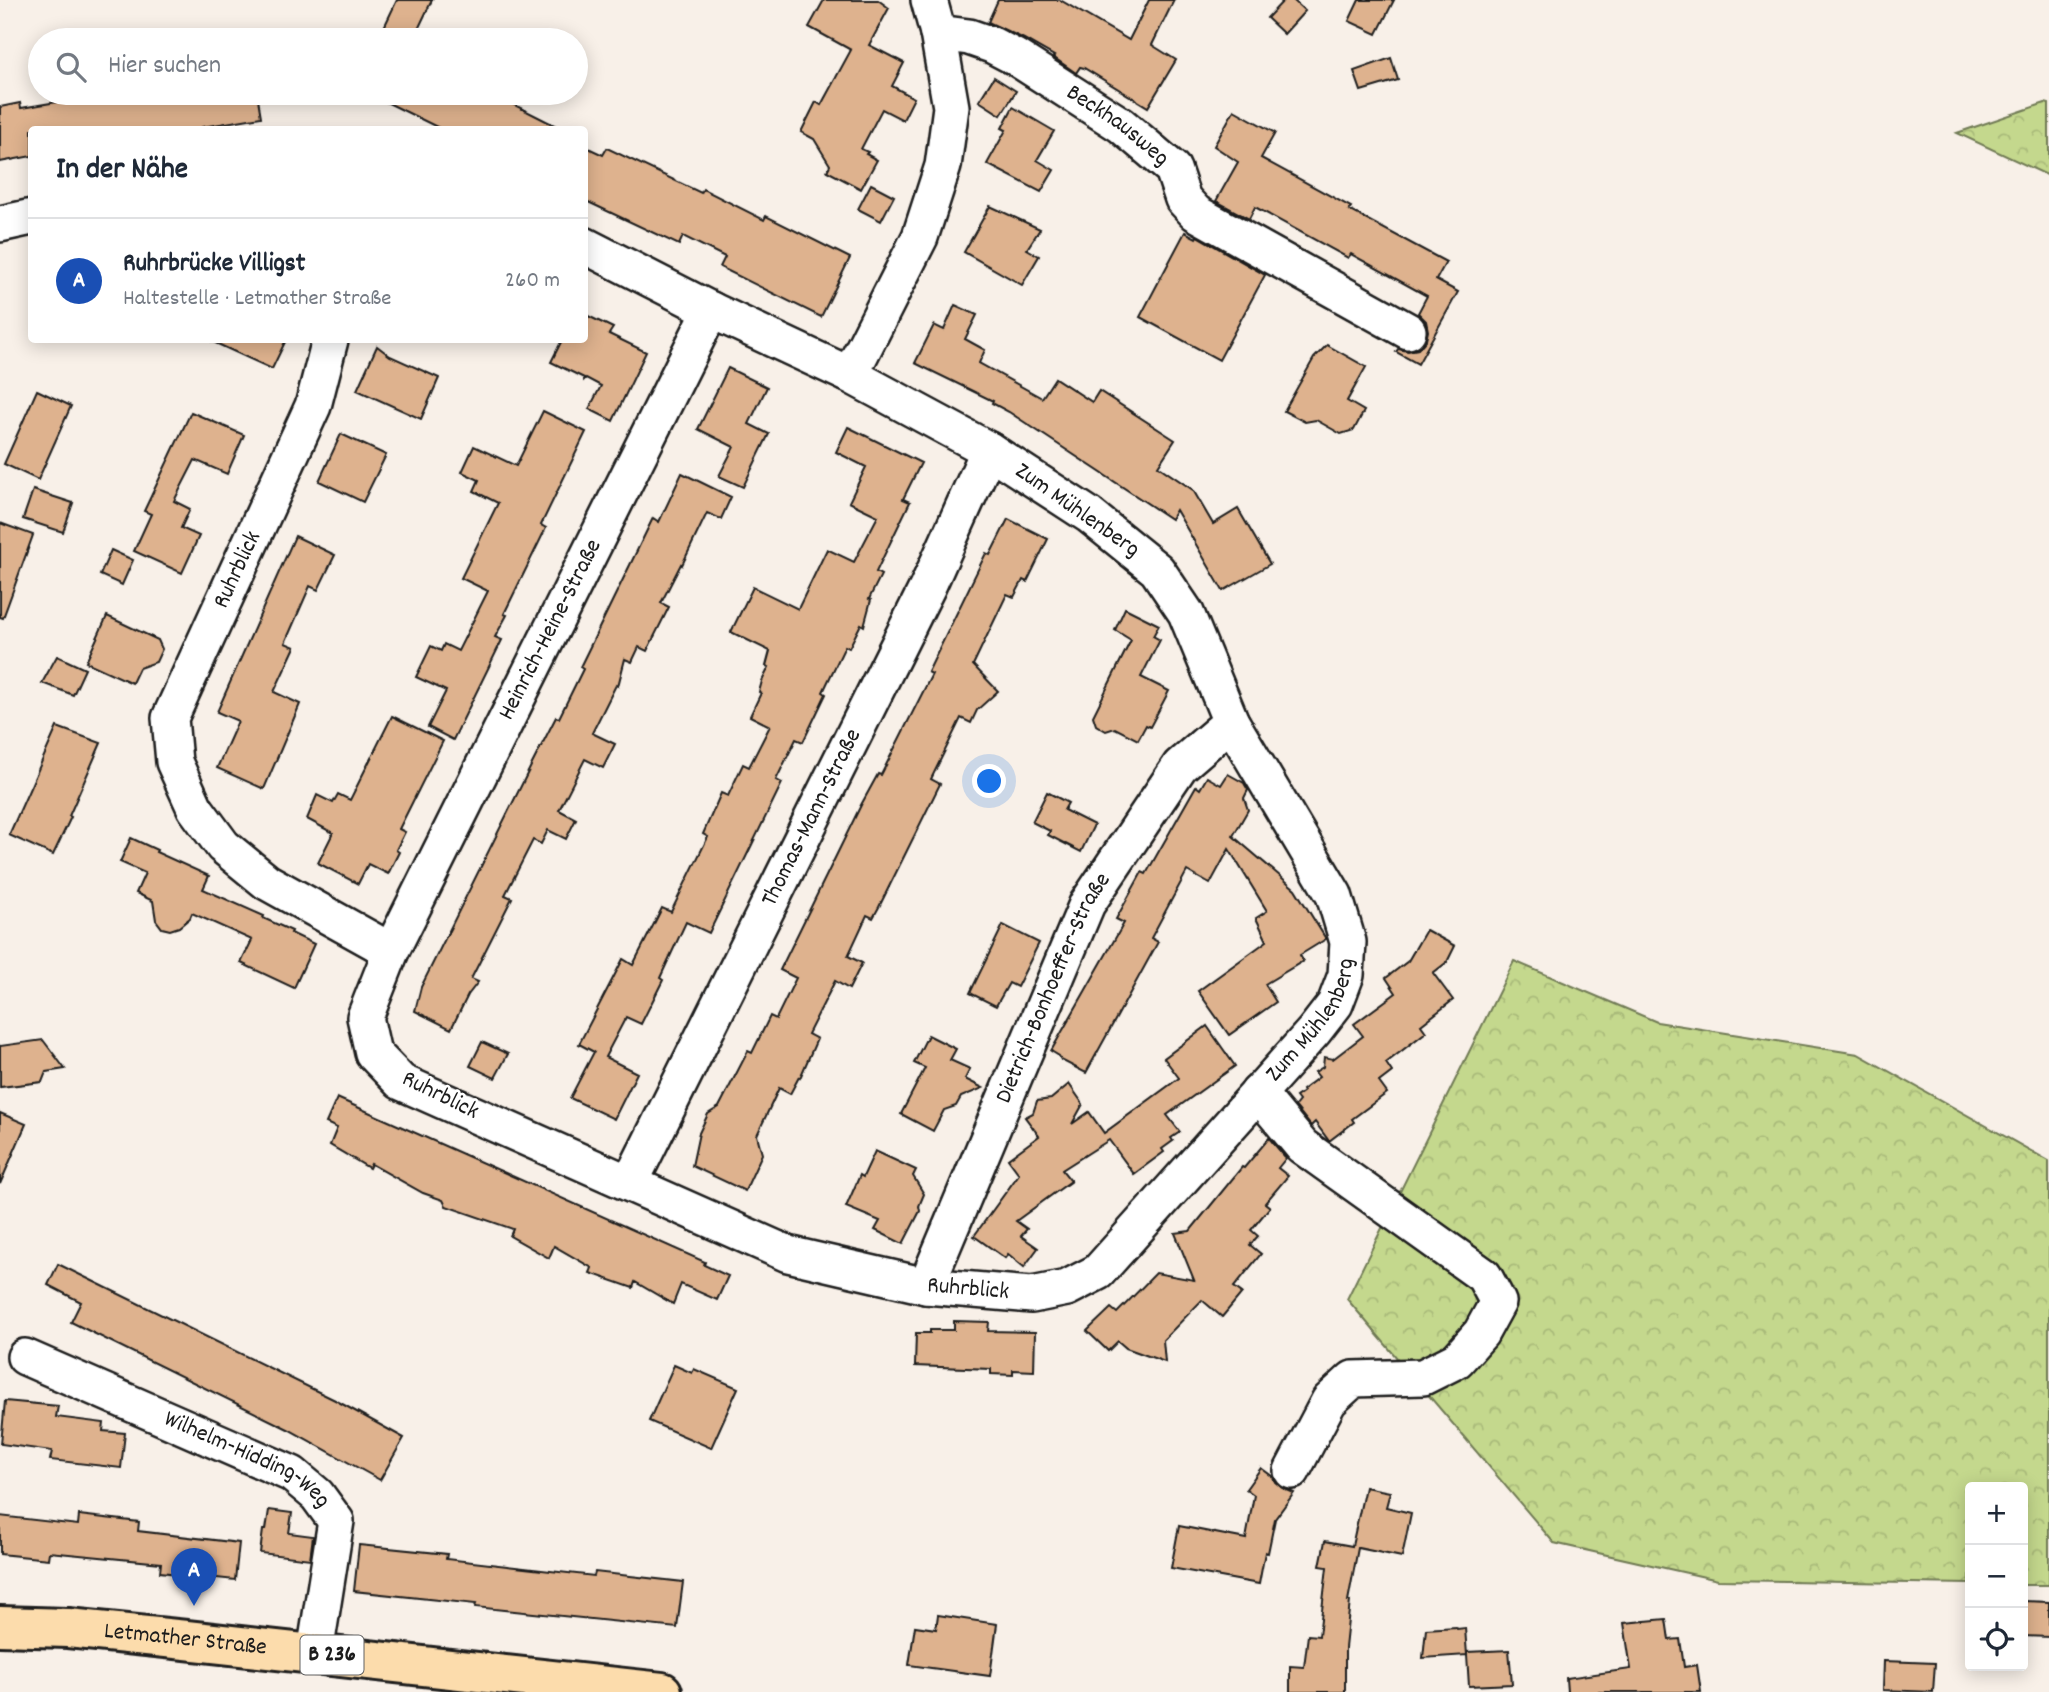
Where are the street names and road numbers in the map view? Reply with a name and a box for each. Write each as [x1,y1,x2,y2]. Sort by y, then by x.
street label: Beckhausweg [1059,77,1176,175]
street label: Zum Mühlenberg [1007,455,1147,567]
street label: Ruhrblick [205,526,271,614]
street label: Heinrich-Heine-Straße [491,534,611,726]
street label: Thomas-Mann-Straße [754,723,871,913]
street label: Dietrich-Bonhoeffer-Straße [988,866,1120,1109]
street label: Zum Mühlenberg [1258,957,1364,1090]
street label: Ruhrblick [396,1063,484,1129]
street label: Ruhrblick [926,1269,1010,1310]
street label: Wilhelm-Hidding-Weg [158,1403,338,1515]
street label: Letmather Straße [102,1615,268,1666]
road number: B 236 [300,1636,364,1674]

